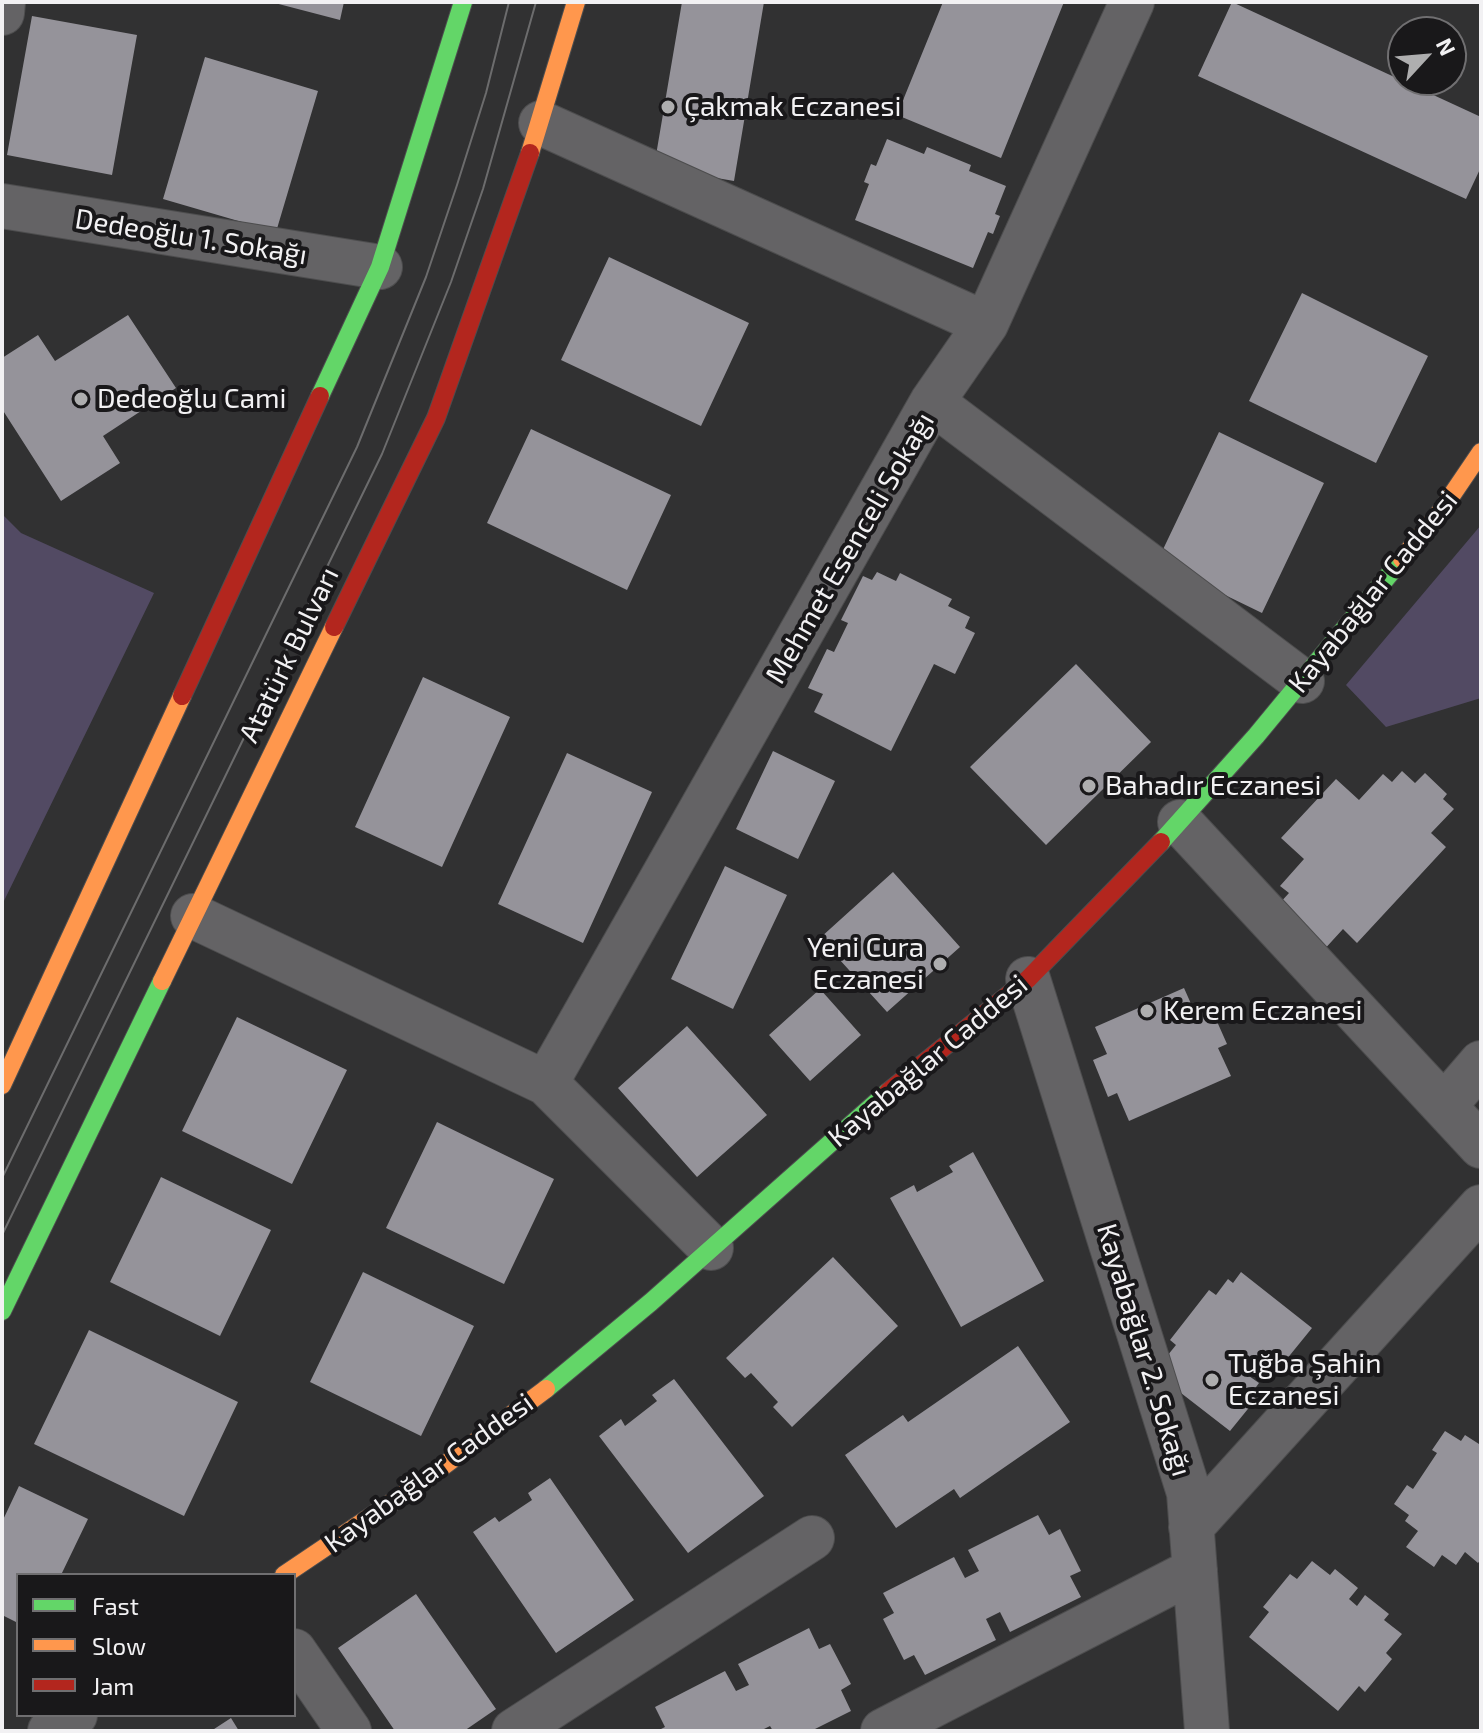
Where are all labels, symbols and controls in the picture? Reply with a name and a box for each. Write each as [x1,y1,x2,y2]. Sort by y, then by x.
north arrow [1387,16,1467,96]
text: N [1432,34,1462,59]
place label: Çakmak Eczanesi [684,90,901,124]
marker: Çakmak Eczanesi [659,98,677,116]
street label: Dedeoğlu 1. Sokağı [73,202,309,272]
place label: Dedeoğlu Cami [97,382,287,416]
marker: Dedeoğlu Cami [72,390,90,408]
street label: Mehmet Esenceli Sokağı [759,406,941,690]
street label: Kayabağlar Caddesi [1281,484,1465,700]
street label: Atatürk Bulvarı [232,562,346,748]
place label: Bahadır Eczanesi [1105,769,1321,803]
marker: Bahadır Eczanesi [1080,777,1098,795]
place label: Yeni Cura Eczanesi [807,931,924,997]
marker: Yeni Cura Eczanesi [931,955,949,973]
street label: Kayabağlar Caddesi [822,968,1034,1154]
place label: Kerem Eczanesi [1163,994,1362,1028]
marker: Kerem Eczanesi [1138,1002,1156,1020]
street label: Kayabağlar 2. Sokağı [1090,1220,1198,1480]
place label: Tuğba Şahin Eczanesi [1228,1347,1381,1413]
marker: Tuğba Şahin Eczanesi [1203,1371,1221,1389]
street label: Kayabağlar Caddesi [318,1386,540,1560]
legend [16,1573,296,1717]
text: Fast [92,1591,139,1620]
text: Slow [92,1631,146,1660]
text: Jam [92,1671,134,1700]

